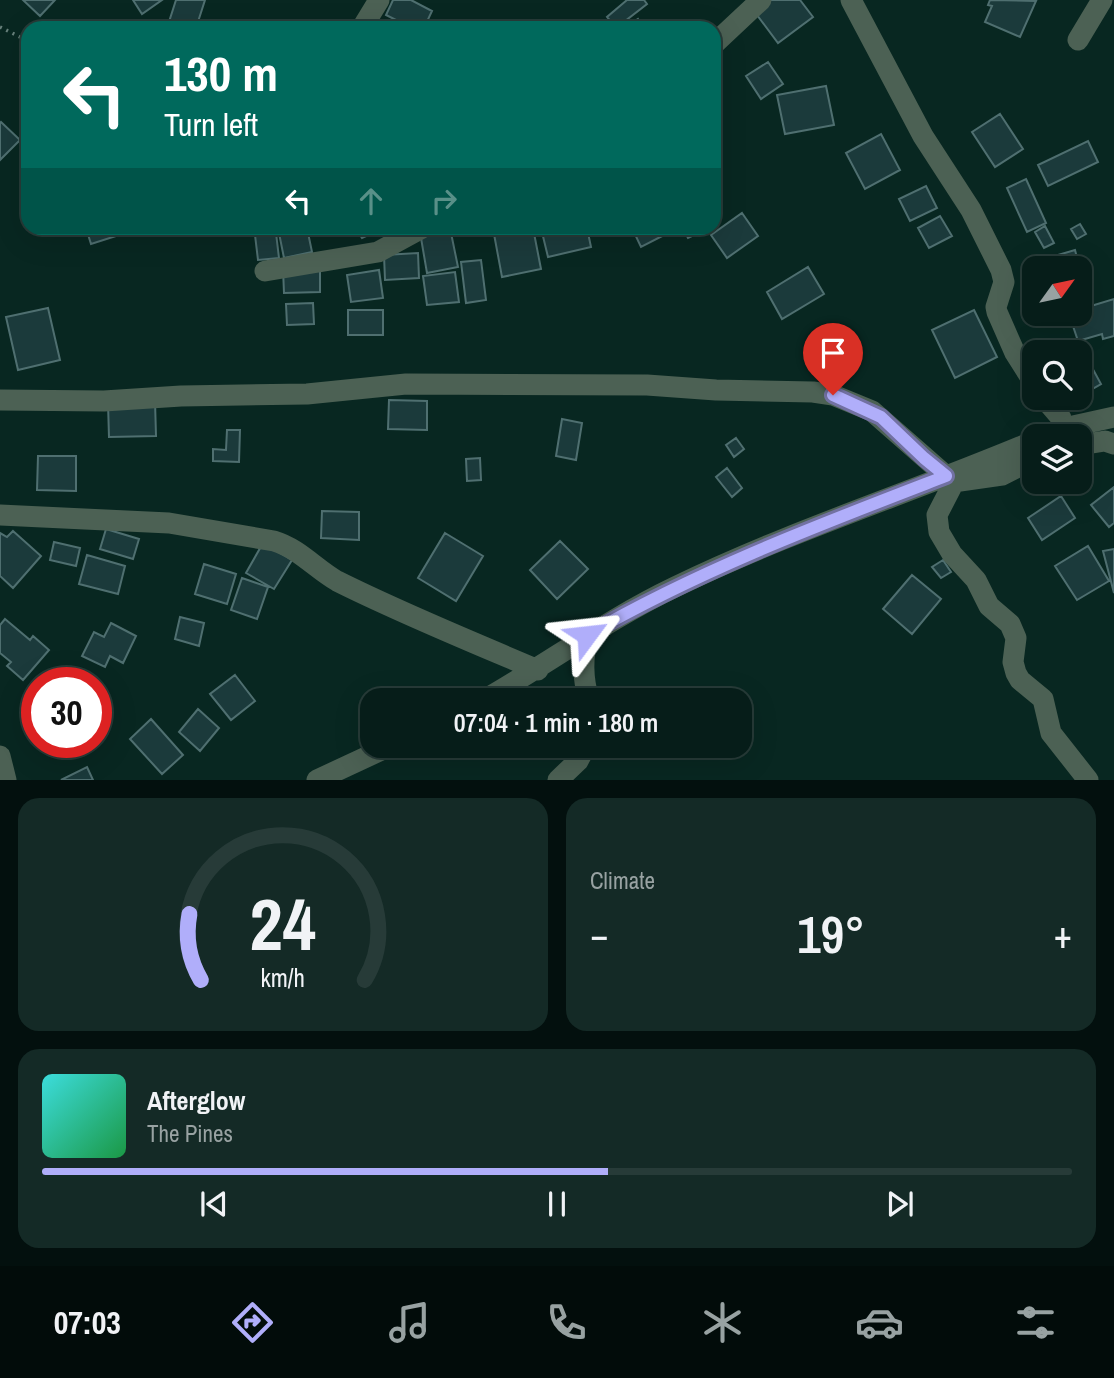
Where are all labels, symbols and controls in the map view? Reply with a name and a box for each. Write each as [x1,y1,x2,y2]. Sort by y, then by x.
text: 130 m [164,40,278,106]
icon: left [49,49,140,140]
text: Turn left [164,103,258,146]
icon: left [279,182,317,220]
icon: ahead [352,182,390,220]
icon: right [425,182,463,220]
north arrow [1022,256,1092,326]
map controls [1022,256,1092,494]
pin [803,323,863,395]
icon: arrive [814,334,852,372]
button: search [1022,340,1092,410]
button: layers [1022,424,1092,494]
position arrow [550,598,624,672]
speed limit sign: 30 [21,667,112,758]
text: 07:04 · 1 min · 180 m [454,705,658,740]
text: Climate [590,865,655,896]
text: 24 [250,876,316,974]
text: 19° [797,899,865,969]
text: − [590,909,608,960]
text: + [1054,909,1072,960]
text: km/h [261,961,305,995]
text: Afterglow [147,1083,245,1118]
text: The Pines [147,1118,233,1149]
icon: previous [195,1185,233,1223]
icon: pause [538,1185,576,1223]
icon: next [881,1185,919,1223]
icon: directions [228,1298,277,1347]
icon: music [385,1298,434,1347]
icon: phone [542,1298,591,1347]
icon: climate [698,1298,747,1347]
icon: car [855,1298,904,1347]
icon: filters [1011,1298,1060,1347]
text: 07:03 [54,1301,121,1344]

